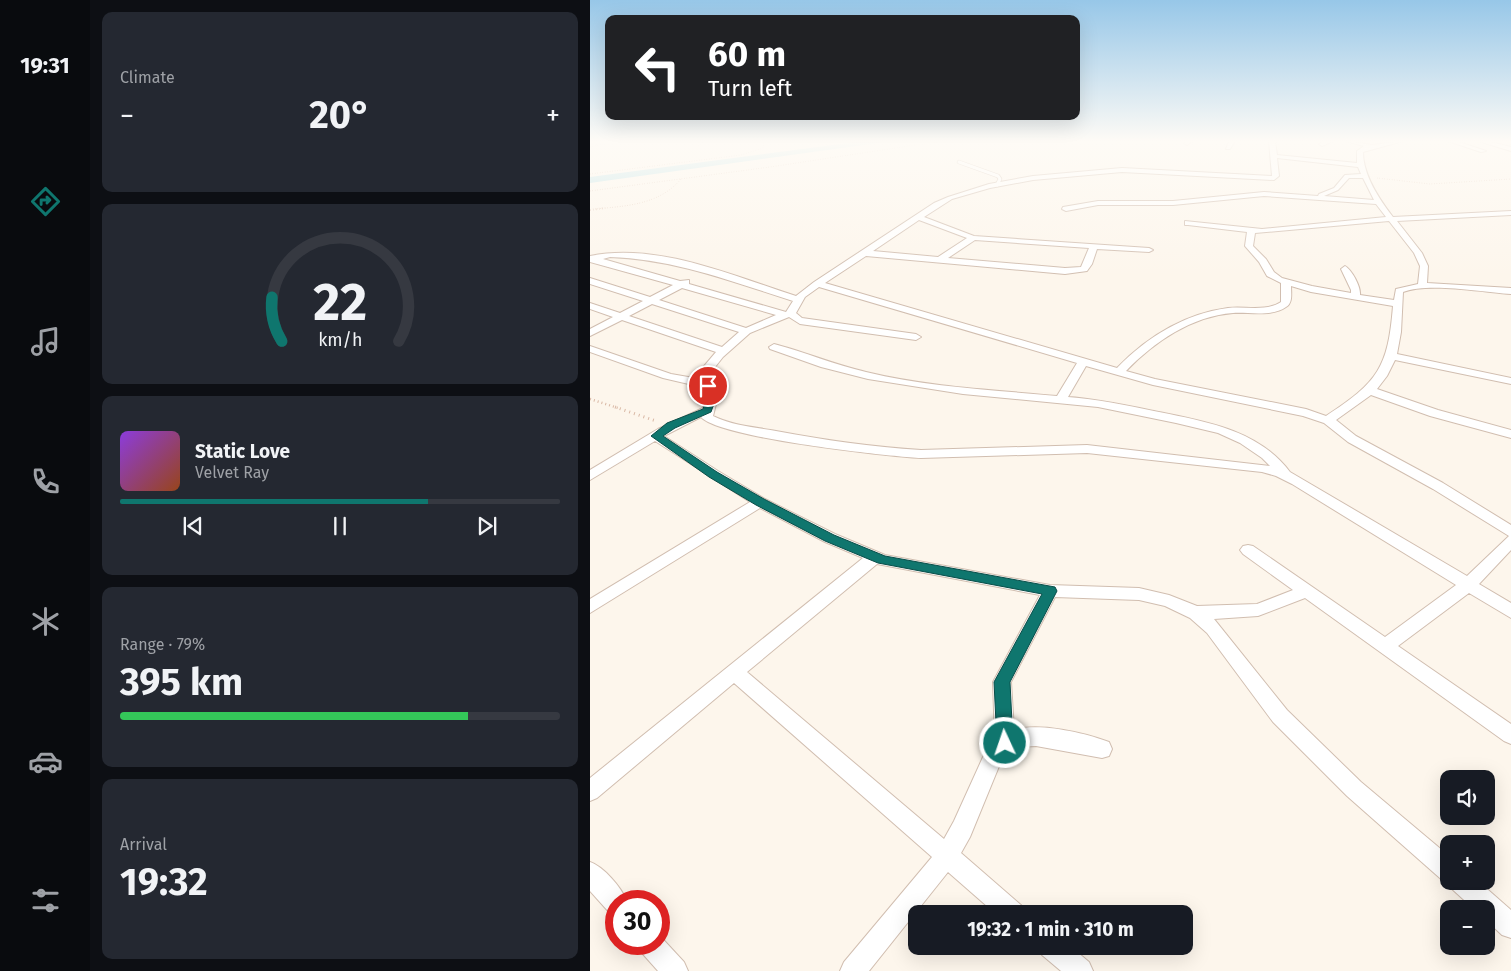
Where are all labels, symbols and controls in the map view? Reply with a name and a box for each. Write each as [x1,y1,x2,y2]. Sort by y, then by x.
text: 60 m [708,33,786,75]
icon: left [625,35,690,100]
text: 19:31 [20,52,70,79]
text: Climate [120,68,175,87]
text: Turn left [708,75,792,102]
text: 20° [309,92,371,138]
text: − [120,99,134,132]
text: + [546,99,560,132]
icon: directions [28,184,63,219]
text: 22 [313,271,367,334]
icon: music [28,324,63,359]
text: km/h [318,329,362,351]
pin [687,365,729,407]
icon: arrive [694,372,722,400]
text: Static Love [195,440,290,463]
text: Velvet Ray [195,463,269,482]
icon: phone [28,464,63,499]
icon: previous [179,512,207,540]
icon: pause [326,512,354,540]
icon: next [473,512,501,540]
icon: climate [28,604,63,639]
text: Range · 79% [120,635,205,654]
text: 395 km [120,659,243,705]
position arrow [978,716,1030,768]
icon: car [28,744,63,779]
map controls [1440,770,1495,955]
button: sound [1440,770,1495,825]
text: Arrival [120,835,167,854]
button: + [1440,835,1495,890]
text: 19:32 [120,859,208,905]
icon: filters [28,883,63,918]
speed limit sign: 30 [605,890,670,955]
button: − [1440,900,1495,955]
text: 19:32 · 1 min · 310 m [967,918,1134,941]

